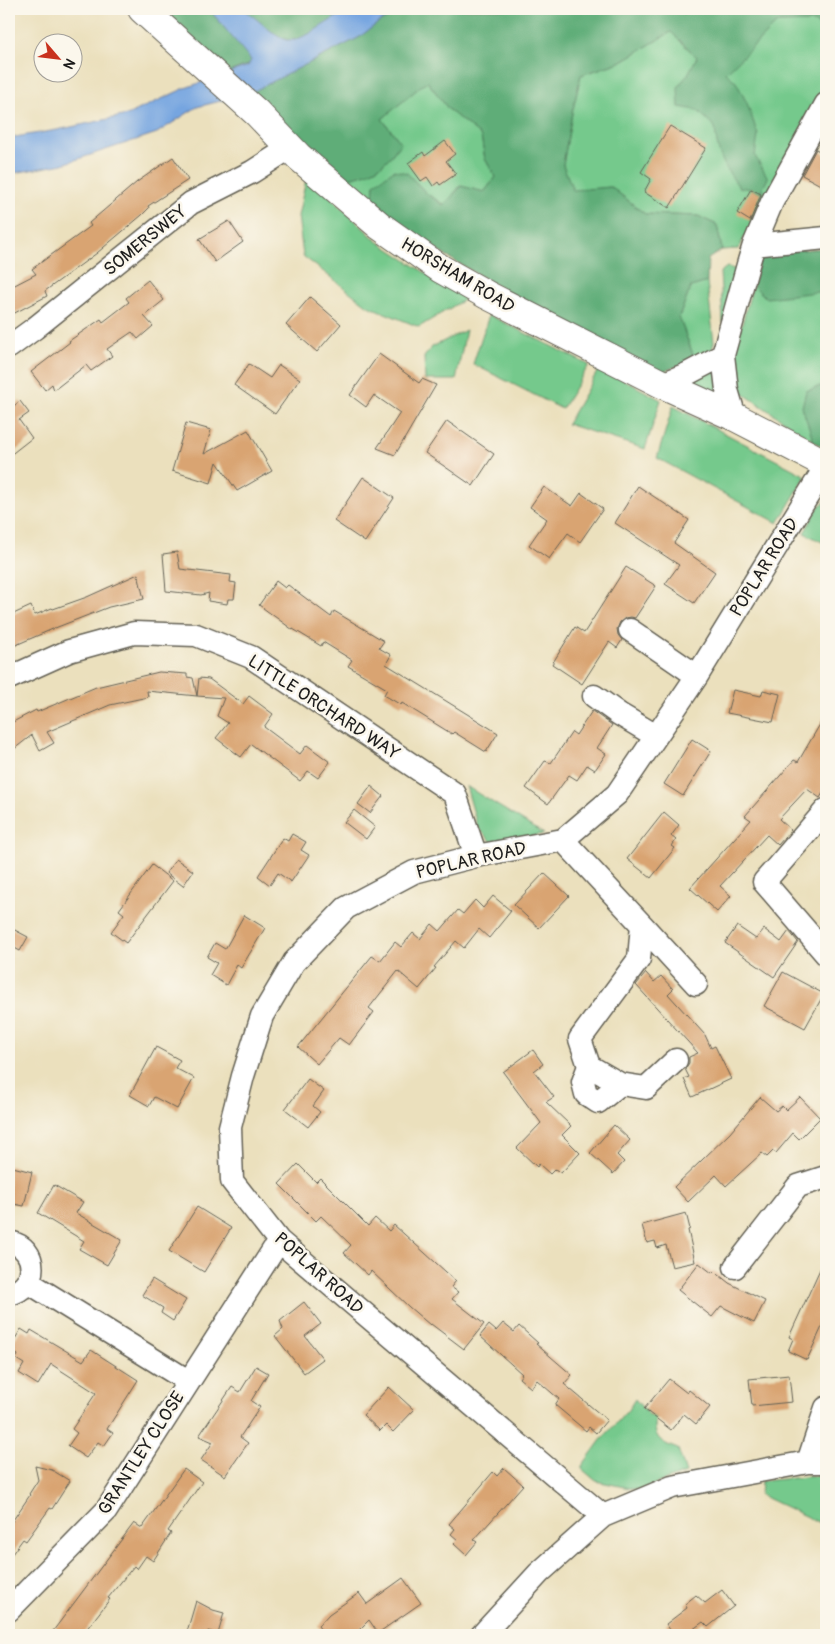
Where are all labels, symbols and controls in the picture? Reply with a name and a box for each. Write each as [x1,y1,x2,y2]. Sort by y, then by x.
north arrow [32,32,82,82]
text: N [59,56,79,72]
street label: SOMERSWEY [99,200,192,281]
street label: HORSHAM ROAD [397,232,519,318]
street label: POPLAR ROAD [725,514,804,621]
street label: LITTLE ORCHARD WAY [243,650,405,765]
street label: POPLAR ROAD [414,837,528,884]
street label: POPLAR ROAD [269,1227,368,1319]
street label: GRANTLEY CLOSE [93,1387,190,1519]

